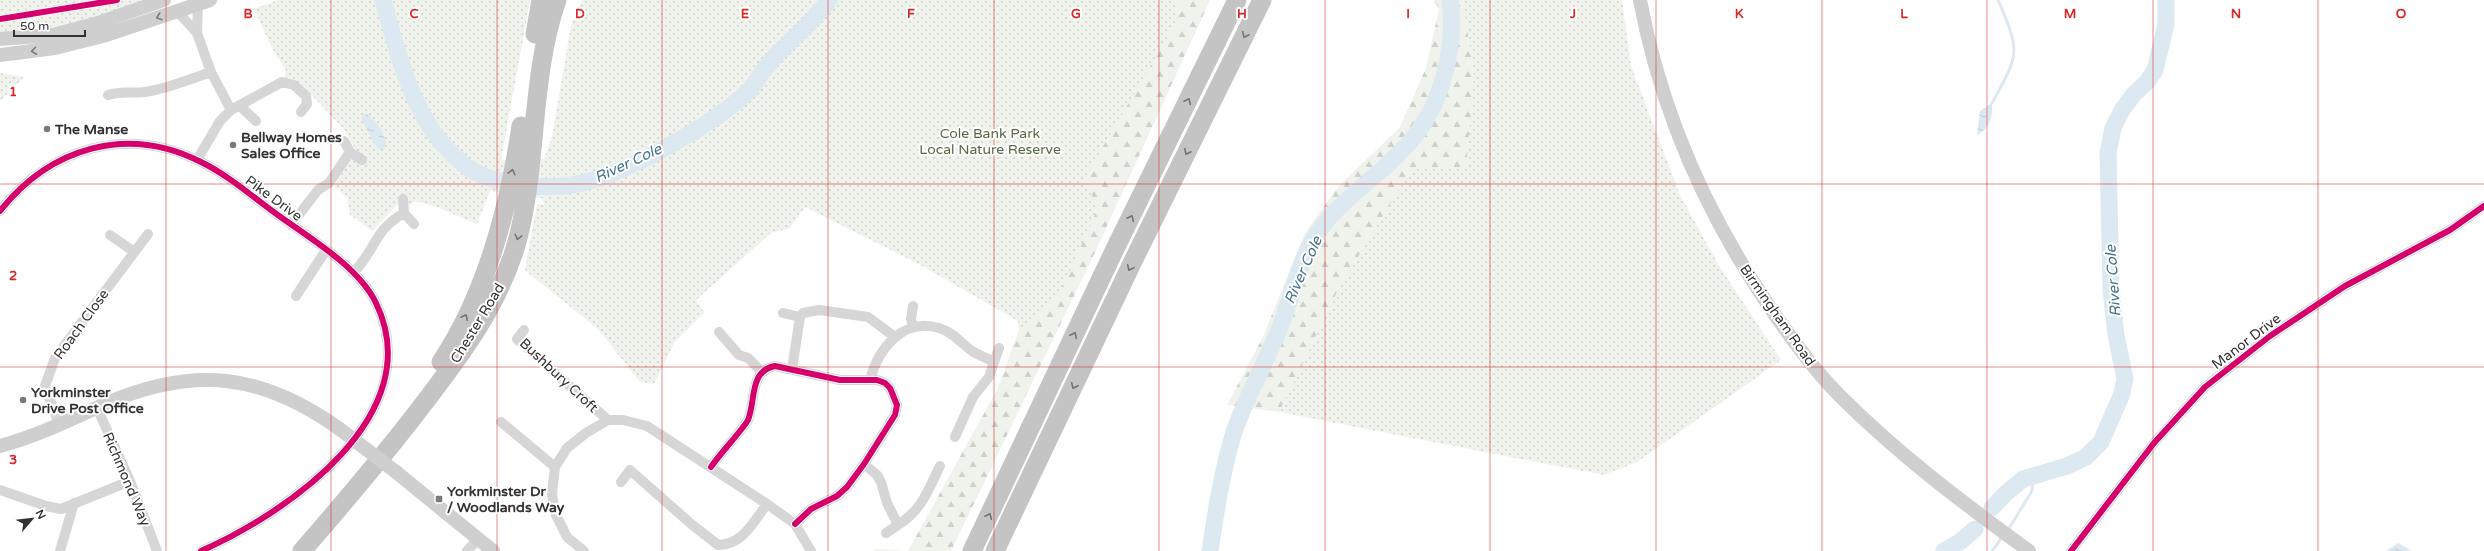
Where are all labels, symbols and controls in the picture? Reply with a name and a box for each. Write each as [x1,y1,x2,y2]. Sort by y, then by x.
text: B [243,6,253,22]
text: C [409,6,419,22]
text: D [575,6,585,22]
text: E [741,6,749,22]
text: F [907,6,915,22]
text: G [1071,6,1081,22]
text: H [1237,6,1247,22]
text: I [1406,6,1410,22]
text: J [1569,6,1576,22]
text: K [1735,6,1744,22]
text: L [1900,6,1908,22]
text: M [2064,6,2076,22]
text: N [2231,6,2241,22]
text: O [2396,6,2407,22]
scale bar [14,12,85,38]
one-way arrow [156,12,163,21]
text: 50 m [20,19,49,33]
one-way arrow [1242,31,1250,38]
one-way arrow [31,46,37,55]
text: 1 [9,84,17,100]
one-way arrow [1183,98,1191,105]
place label: The Manse [54,121,128,138]
marker: The Manse [42,124,52,134]
park label: Cole Bank Park Local Nature Reserve [919,125,1061,158]
place label: Bellway Homes Sales Office [241,129,342,162]
water label: River Cole [592,139,666,186]
marker: Bellway Homes Sales Office [228,140,238,150]
one-way arrow [1185,147,1192,155]
one-way arrow [508,169,516,175]
street label: Pike Drive [242,172,306,225]
one-way arrow [1126,215,1134,222]
water label: River Cole [1280,232,1326,307]
one-way arrow [514,233,523,240]
water label: River Cole [2101,243,2124,318]
street label: Birmingham Road [1736,261,1819,369]
one-way arrow [1127,264,1135,271]
text: 2 [9,268,17,284]
street label: Chester Road [447,280,508,366]
street label: Roach Close [50,286,113,363]
street label: Manor Drive [2208,310,2284,373]
one-way arrow [460,314,468,322]
one-way arrow [1069,332,1077,339]
street label: Bushbury Croft [516,335,602,416]
one-way arrow [1071,381,1079,389]
place label: Yorkminster Drive Post Office [31,384,144,417]
marker: Yorkminster Drive Post Office [18,395,28,405]
street label: Richmond Way [99,430,154,529]
text: 3 [9,452,17,468]
place label: Yorkminster Dr / Woodlands Way [447,483,565,516]
marker: Yorkminster Dr / Woodlands Way [434,494,444,504]
north arrow [12,499,52,539]
text: N [33,508,48,521]
one-way arrow [984,512,992,520]

